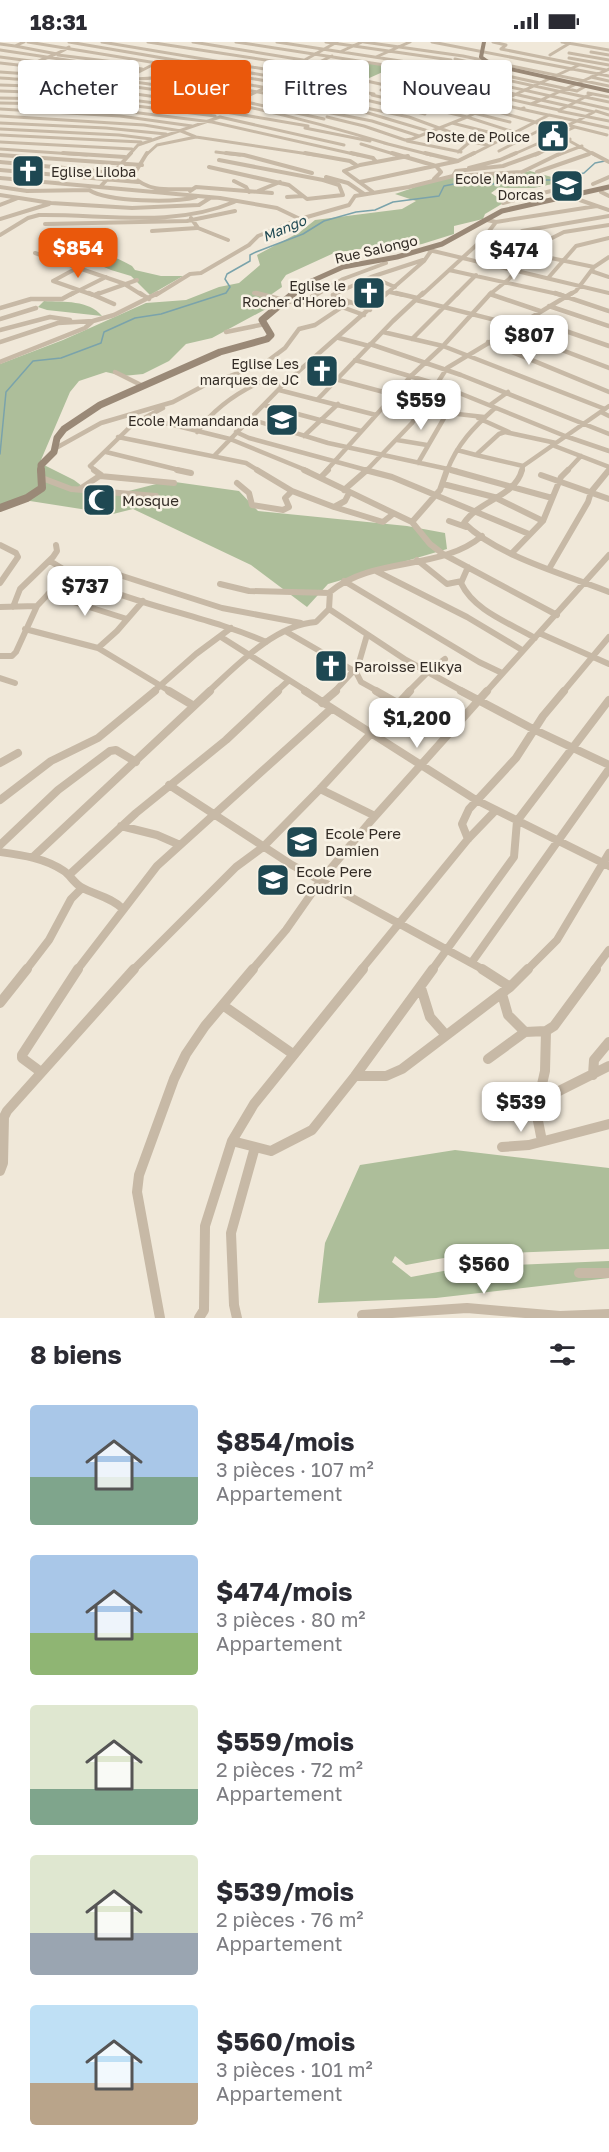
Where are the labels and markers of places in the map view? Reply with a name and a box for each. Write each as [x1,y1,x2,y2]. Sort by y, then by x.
public building icon: Poste de Police [535,118,571,154]
place label: Poste de Police [426,128,530,145]
church icon: Eglise Liloba [10,153,46,189]
place label: Eglise Liloba [51,163,136,180]
school or university icon: Ecole Maman Dorcas [549,168,585,204]
place label: Ecole Maman Dorcas [455,170,544,203]
pin: $854 [42,228,114,279]
pin: $474 [478,230,550,281]
church icon: Eglise le Rocher d'Horeb [351,275,387,311]
place label: Eglise le Rocher d'Horeb [242,277,346,310]
pin: $807 [493,315,565,366]
church icon: Eglise Les marques de JC [304,353,340,389]
place label: Eglise Les marques de JC [200,355,299,388]
pin: $559 [385,380,457,431]
school or university icon: Ecole Mamandanda [264,402,300,438]
place label: Ecole Mamandanda [128,412,259,429]
mosque icon: Mosque [81,482,117,518]
place label: Mosque [122,491,179,509]
pin: $737 [49,566,121,617]
church icon: Paroisse Elikya [313,648,349,684]
place label: Paroisse Elikya [354,657,462,675]
pin: $1,200 [368,698,466,749]
school or university icon: Ecole Pere Damien [284,824,320,860]
place label: Ecole Pere Damien [325,824,401,859]
school or university icon: Ecole Pere Coudrin [255,862,291,898]
place label: Ecole Pere Coudrin [296,862,372,897]
pin: $539 [485,1082,557,1133]
pin: $560 [448,1244,520,1295]

